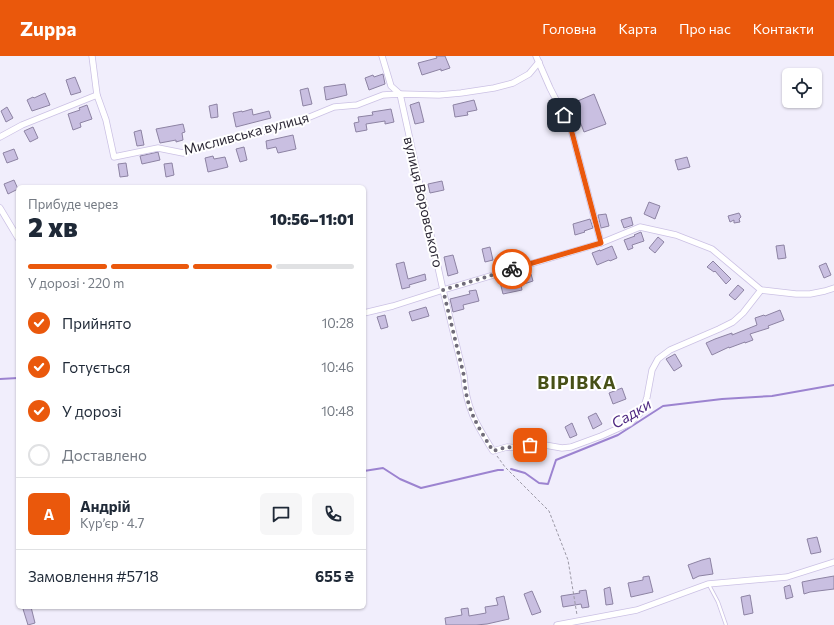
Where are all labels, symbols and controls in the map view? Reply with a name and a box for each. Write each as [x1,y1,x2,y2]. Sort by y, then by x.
text: Zuppa [20,17,76,40]
text: Головна [542,20,596,37]
text: Карта [618,20,657,37]
text: Про нас [679,20,731,37]
text: Контакти [753,20,814,37]
map controls [782,68,822,108]
button: locate [782,68,822,108]
pin [547,98,581,132]
icon: home [553,104,575,126]
street label: Мисливська вулиця [181,108,311,158]
street label: вулиця Воровського [401,135,447,269]
text: Прибуде через [28,196,118,212]
text: 10:56–11:01 [270,210,354,228]
text: 2 хв [28,211,78,242]
courier [492,249,532,289]
icon: bike [501,258,523,280]
text: У дорозі · 220 m [28,275,124,291]
icon: check [28,312,50,334]
text: Прийнято [62,314,132,332]
text: 10:28 [322,315,354,331]
icon: check [28,356,50,378]
text: Готується [62,358,130,376]
text: 10:46 [321,359,354,375]
district label: ВІРІВКА [537,371,617,393]
water label: Садки [608,394,655,432]
icon: check [28,400,50,422]
text: У дорозі [62,402,122,420]
text: 10:48 [321,403,354,419]
pin [513,428,547,462]
icon: bag [519,434,541,456]
text: Доставлено [62,446,147,464]
button: chat [260,493,302,535]
button: phone [312,493,354,535]
text: Андрій [80,497,130,515]
text: А [44,505,54,523]
text: Кур’єр · 4.7 [80,515,144,531]
text: Замовлення #5718 [28,567,159,585]
text: 655 ₴ [315,567,354,585]

